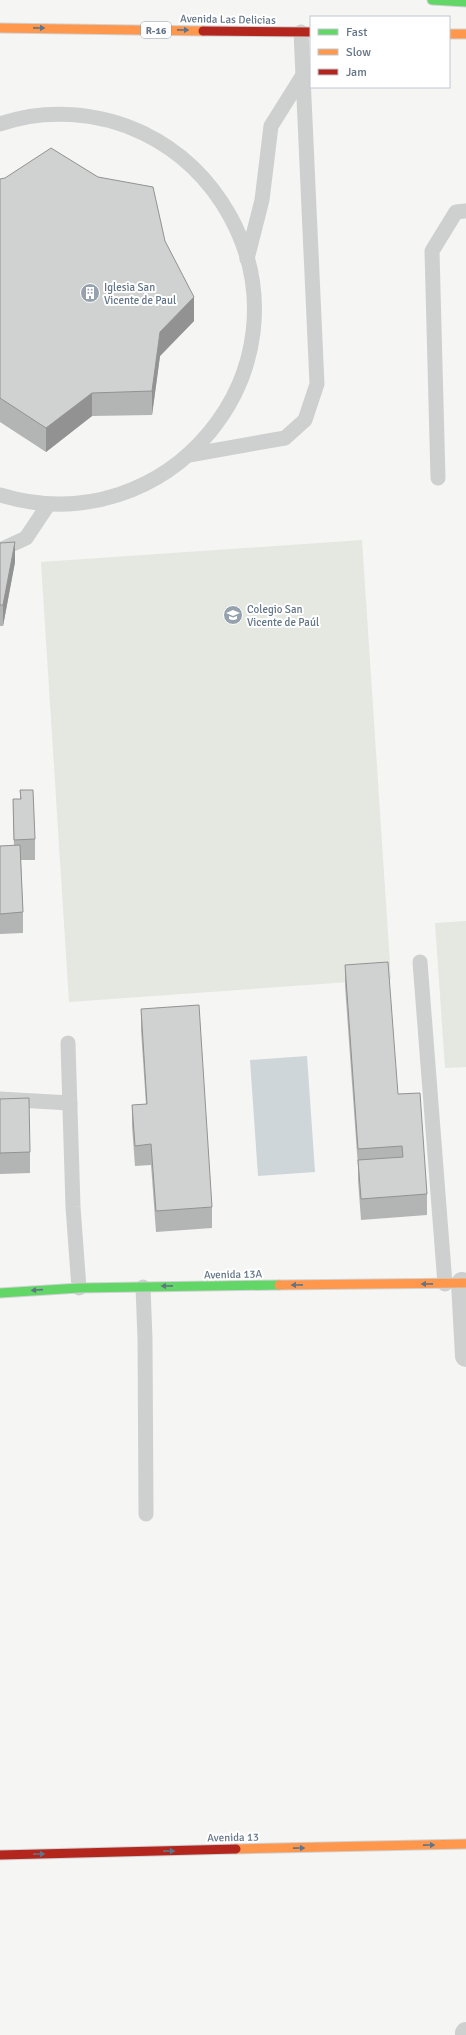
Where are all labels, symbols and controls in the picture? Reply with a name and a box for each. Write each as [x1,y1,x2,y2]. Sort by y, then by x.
street label: Avenida Las Delicias [180,12,276,27]
legend [310,16,450,88]
road number: R-16 [141,22,171,38]
one-way arrow [33,25,46,31]
text: Fast [346,25,367,40]
one-way arrow [177,27,190,33]
text: Slow [346,45,371,60]
text: Jam [346,65,367,80]
place label: Iglesia San Vicente de Paul [104,281,176,307]
building icon: Iglesia San Vicente de Paul [79,282,101,304]
place label: Colegio San Vicente de Paúl [247,603,319,629]
school or university icon: Colegio San Vicente de Paúl [222,604,244,626]
street label: Avenida 13A [204,1267,263,1282]
one-way arrow [420,1281,433,1287]
one-way arrow [290,1282,303,1288]
one-way arrow [161,1283,173,1290]
one-way arrow [31,1287,43,1294]
street label: Avenida 13 [207,1831,259,1844]
one-way arrow [423,1842,436,1848]
one-way arrow [293,1845,306,1851]
one-way arrow [163,1848,176,1854]
one-way arrow [33,1851,46,1857]

